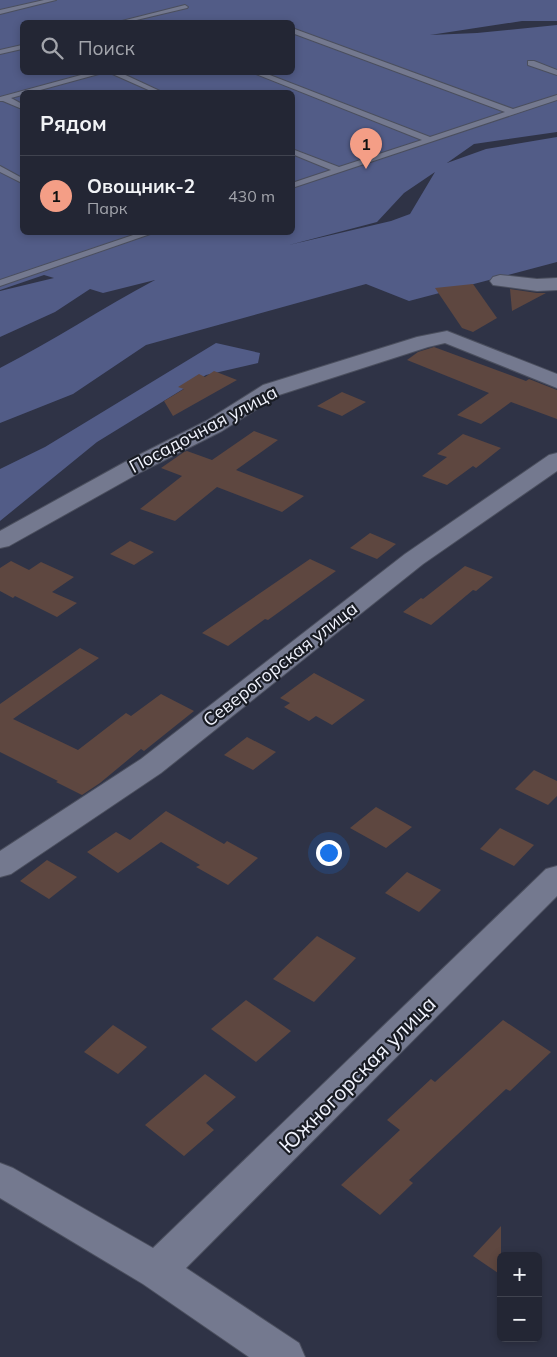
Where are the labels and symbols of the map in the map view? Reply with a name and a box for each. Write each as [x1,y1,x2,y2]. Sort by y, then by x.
pin: 1 [350,128,382,169]
street label: Посадочная улица [125,380,281,478]
street label: Северогорская улица [198,597,362,731]
your location [316,840,342,866]
street label: Южногорская улица [273,990,441,1158]

